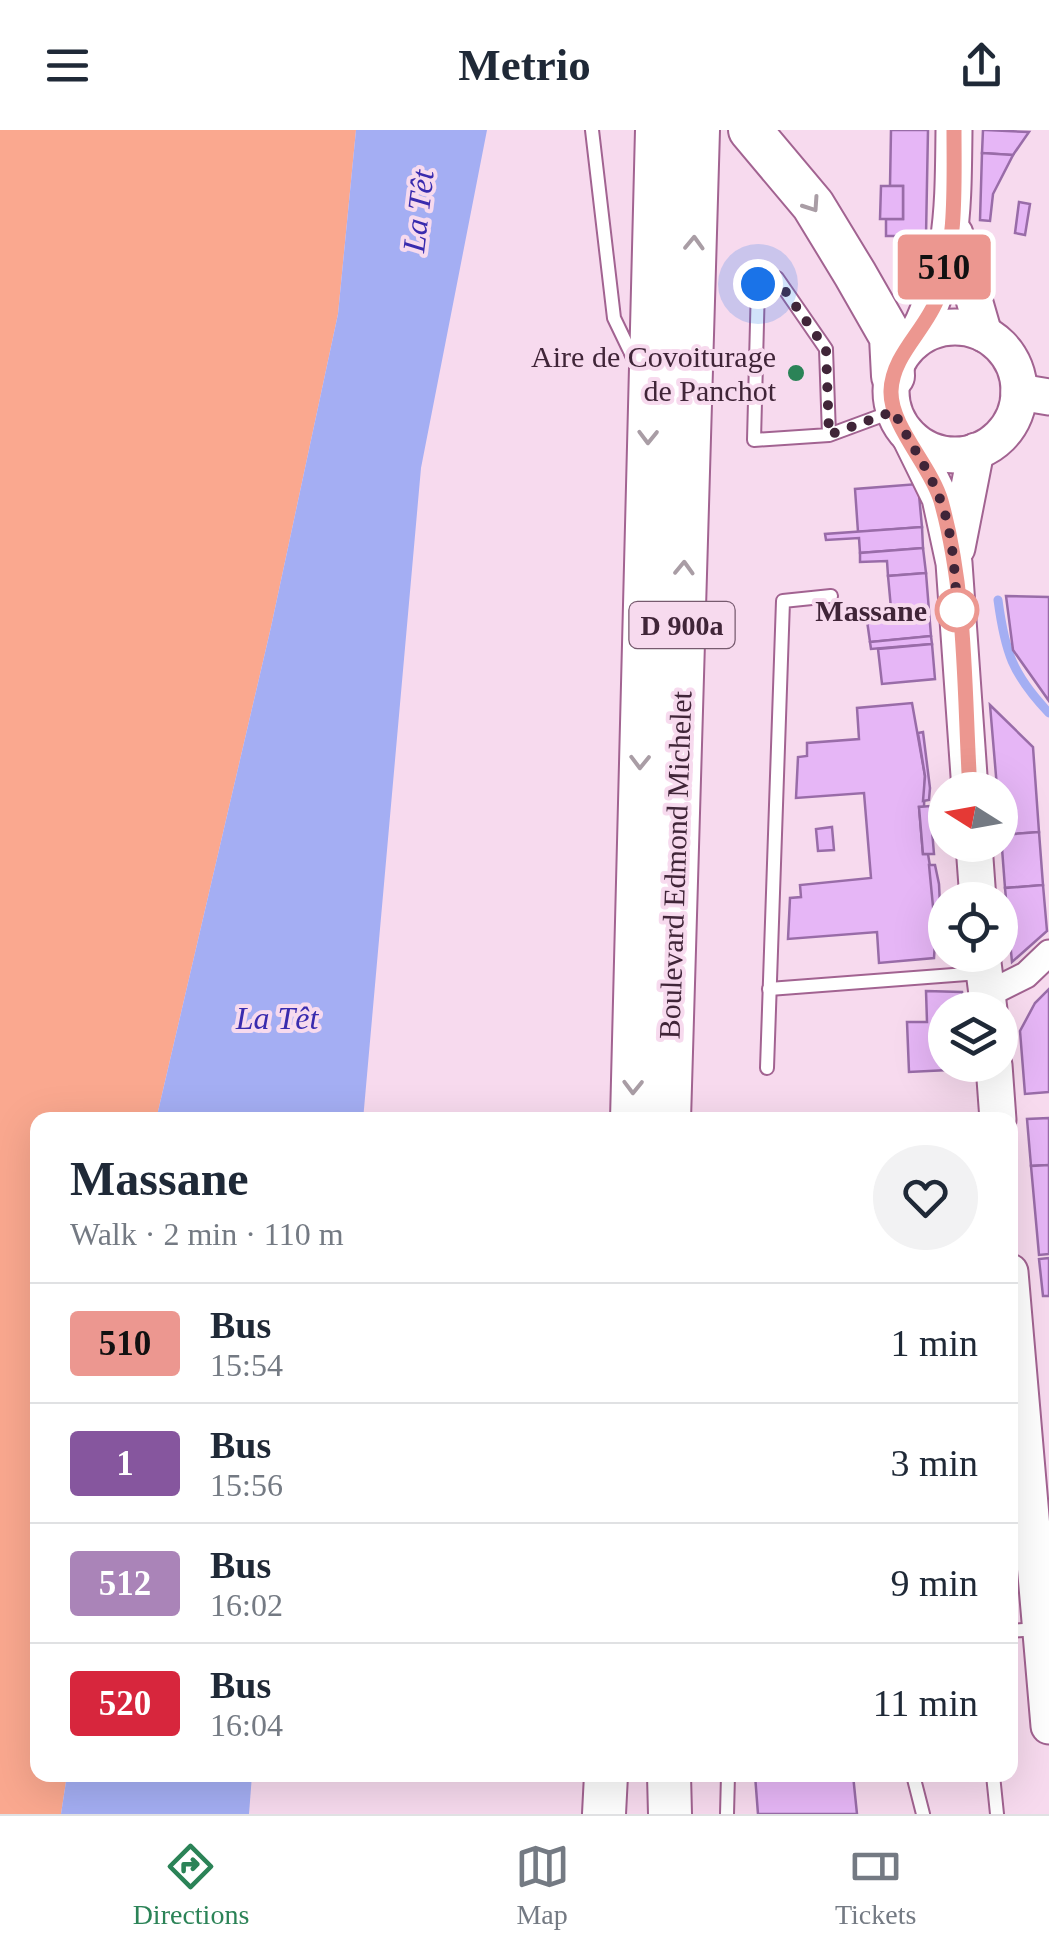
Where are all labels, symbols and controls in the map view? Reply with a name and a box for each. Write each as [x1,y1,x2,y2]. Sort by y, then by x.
icon: menu [40,38,95,93]
icon: share [954,38,1009,93]
text: Metrio [458,40,591,90]
water label: La Têt [395,167,441,255]
one-way arrow [800,194,818,213]
one-way arrow [684,234,705,250]
line badge: 510 [886,234,1002,300]
text: 510 [918,248,970,287]
your location [733,259,783,309]
place label: Aire de Covoiturage de Panchot [531,340,777,407]
marker: Aire de Covoiturage de Panchot [785,362,807,384]
one-way arrow [638,430,659,446]
one-way arrow [673,559,694,575]
marker: Massane [936,589,978,631]
place label: Massane [815,594,927,627]
road number: D 900a [630,602,734,648]
street label: Boulevard Edmond Michelet [652,690,698,1040]
one-way arrow [630,755,651,771]
north arrow [928,772,1018,862]
map controls [928,772,1018,1082]
button: locate [928,882,1018,972]
button: layers [928,992,1018,1082]
water label: La Têt [235,1000,319,1036]
one-way arrow [622,1080,643,1096]
button: heart [873,1145,978,1250]
text: Massane [70,1152,249,1205]
text: Walk · 2 min · 110 m [70,1216,344,1252]
text: Bus [210,1304,271,1346]
text: 1 min [890,1322,978,1364]
text: 510 [99,1324,151,1363]
text: 15:54 [210,1347,283,1383]
text: Bus [210,1424,271,1466]
text: 3 min [890,1442,978,1484]
text: 1 [116,1444,134,1483]
text: 15:56 [210,1467,283,1503]
text: Bus [210,1544,271,1586]
text: 9 min [890,1562,978,1604]
text: 512 [99,1564,151,1603]
text: 16:02 [210,1587,283,1623]
text: Bus [210,1664,271,1706]
text: 11 min [873,1682,978,1724]
text: 520 [99,1684,151,1723]
text: 16:04 [210,1707,283,1743]
tab: Directions [133,1839,249,1931]
tab: Map [515,1839,570,1931]
tab: Tickets [835,1839,916,1931]

